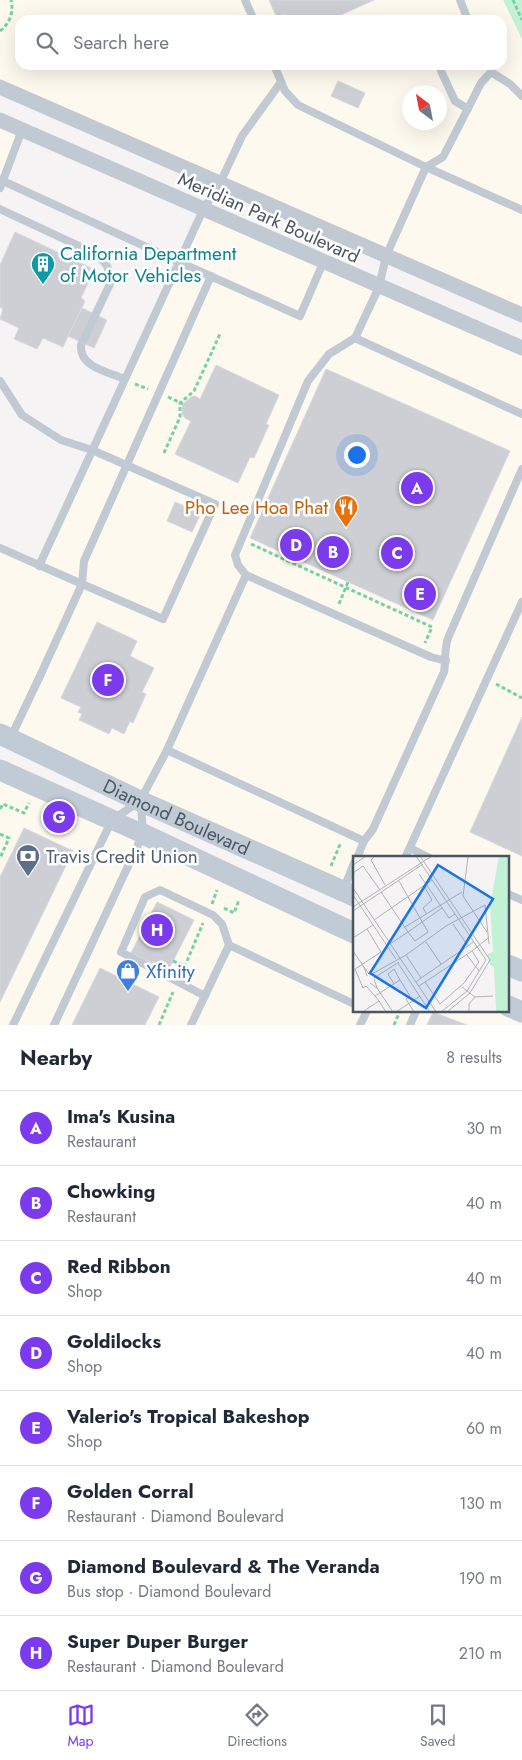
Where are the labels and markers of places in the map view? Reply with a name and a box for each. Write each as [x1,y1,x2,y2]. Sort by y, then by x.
place label: California Department of Motor Vehicles [60,240,237,289]
building icon: California Department of Motor Vehicles [30,251,56,285]
pin: A [401,469,433,507]
place label: Pho Lee Hoa Phat [185,494,328,521]
restaurant icon: Pho Lee Hoa Phat [333,494,359,528]
pin: D [280,526,312,564]
pin: B [317,533,349,571]
pin: C [381,534,413,572]
pin: E [404,575,436,613]
pin: F [92,661,124,699]
pin: G [43,798,75,836]
bank icon: Travis Credit Union [15,843,41,877]
place label: Travis Credit Union [46,843,198,870]
pin: H [141,911,173,949]
shop icon: Xfinity [115,958,141,992]
place label: Xfinity [146,958,195,985]

